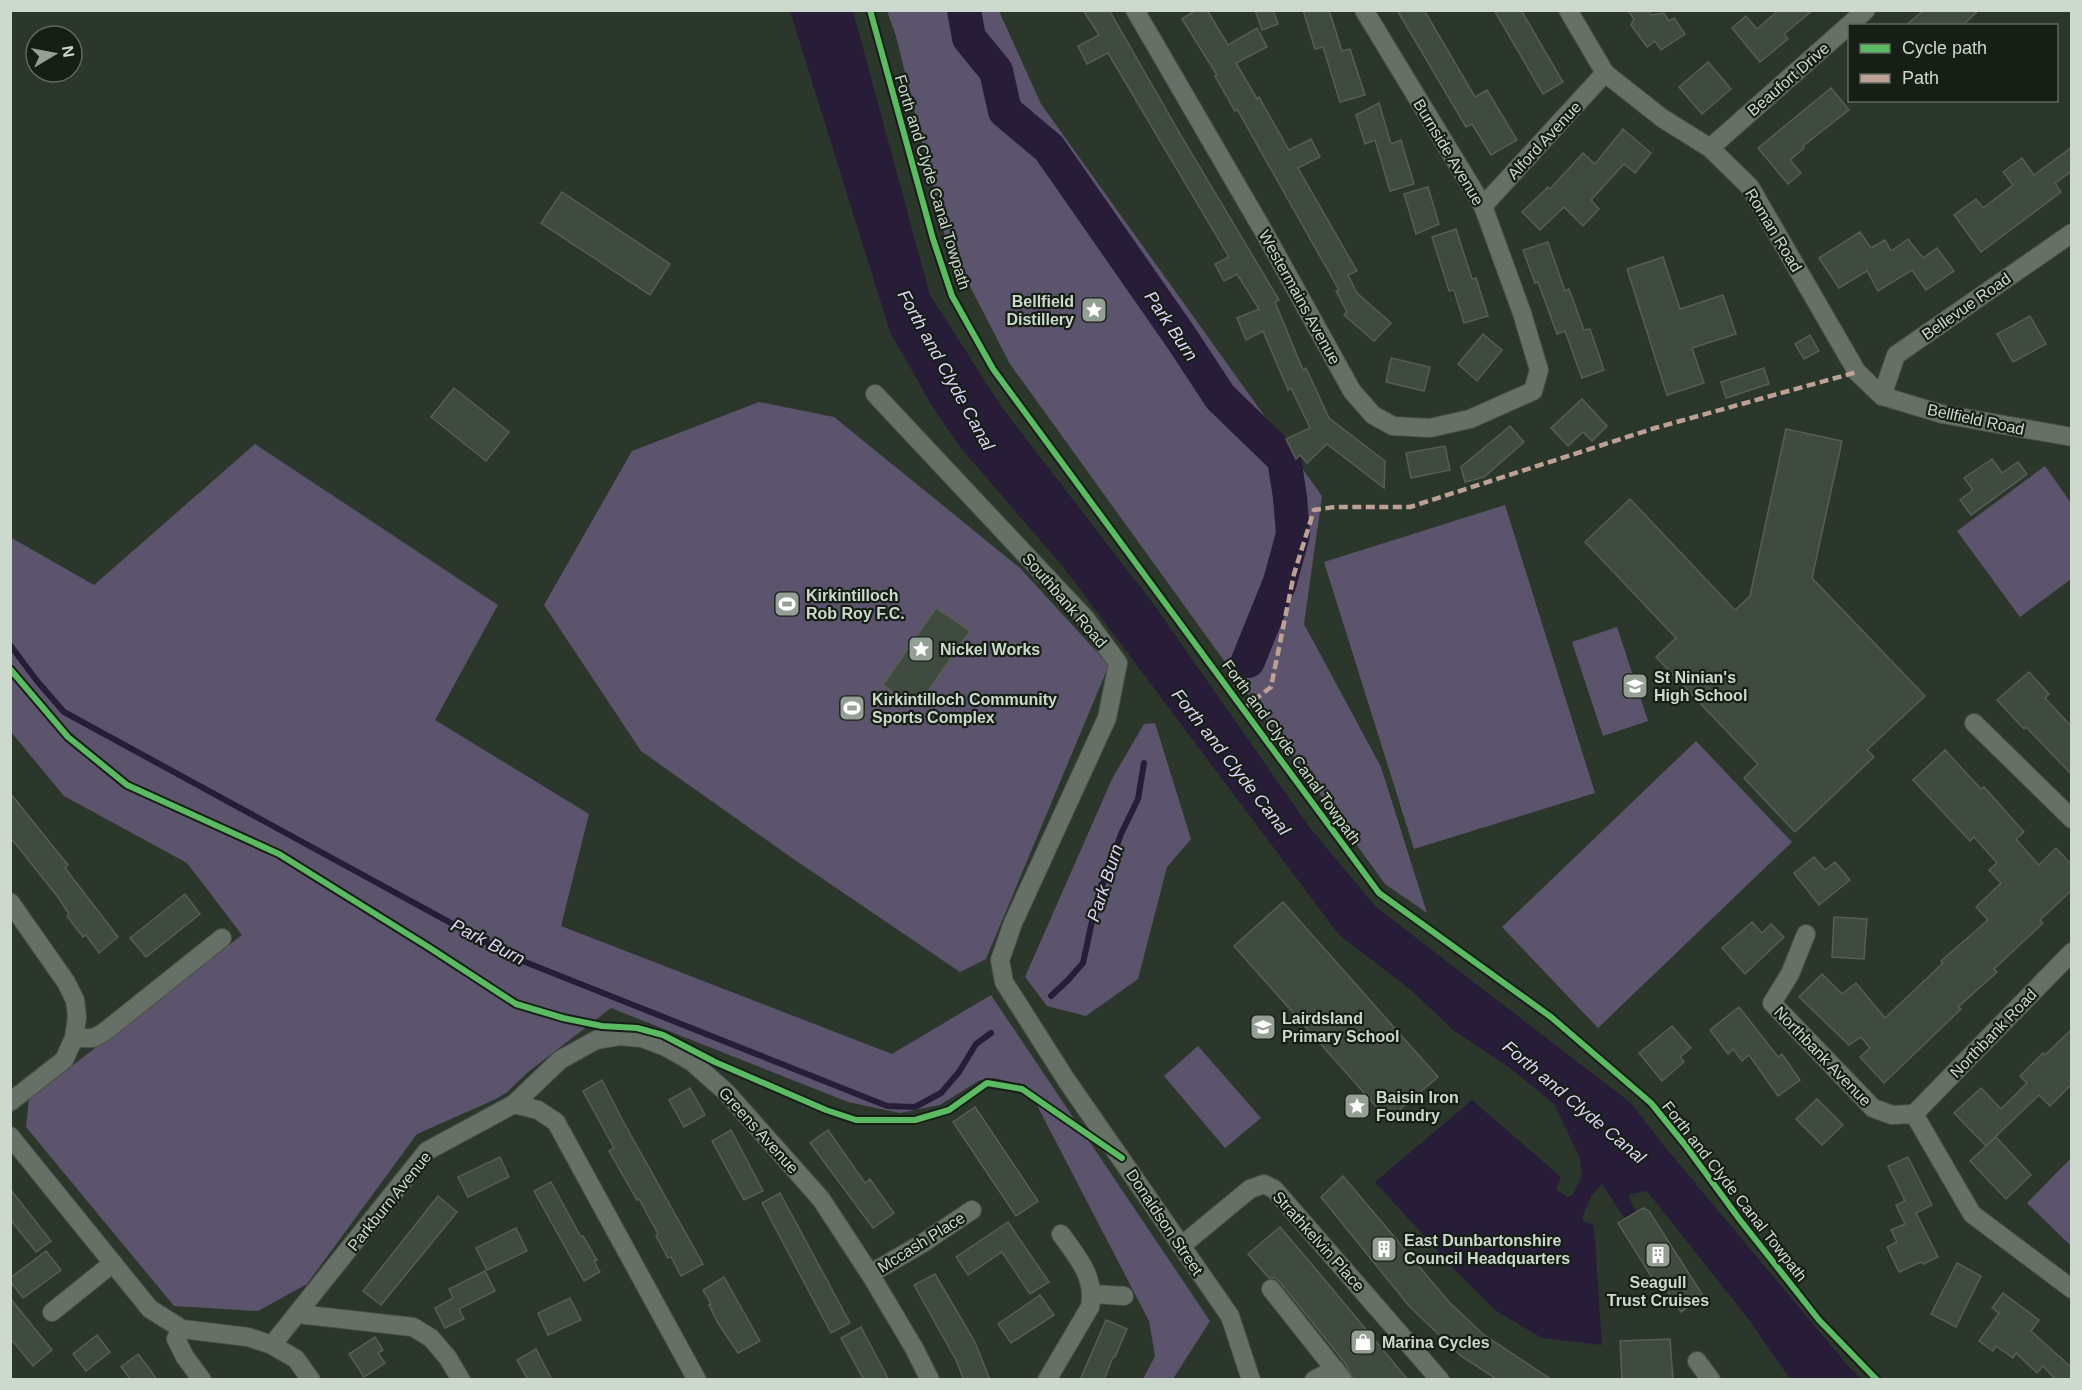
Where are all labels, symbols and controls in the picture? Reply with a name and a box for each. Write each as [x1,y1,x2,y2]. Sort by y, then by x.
north arrow [24,24,84,84]
legend [1848,24,2058,102]
text: Cycle path [1902,38,1987,58]
street label: Beaufort Drive [1744,39,1833,119]
text: N [59,44,78,59]
text: Path [1902,68,1939,88]
street label: Forth and Clyde Canal Towpath [892,73,973,292]
street label: Burnside Avenue [1410,96,1487,208]
street label: Alford Avenue [1504,98,1585,182]
street label: Roman Road [1742,185,1805,275]
street label: Westermains Avenue [1256,227,1344,367]
street label: Bellevue Road [1919,270,2014,343]
water label: Forth and Clyde Canal [894,286,999,454]
water label: Park Burn [1140,287,1202,365]
place label: Bellfield Distillery [1006,293,1074,328]
place icon: Bellfield Distillery [1079,295,1109,325]
street label: Bellfield Road [1926,401,2026,438]
street label: Southbank Road [1019,550,1110,651]
place label: Kirkintilloch Rob Roy F.C. [806,587,905,622]
sports icon: Kirkintilloch Rob Roy F.C. [772,589,802,619]
place icon: Nickel Works [906,634,936,664]
place label: Nickel Works [940,641,1040,658]
street label: Forth and Clyde Canal Towpath [1218,656,1366,848]
place label: St Ninian's High School [1654,669,1747,704]
school or university icon: St Ninian's High School [1620,671,1650,701]
water label: Forth and Clyde Canal [1167,684,1295,840]
place label: Kirkintilloch Community Sports Complex [872,691,1057,726]
sports icon: Kirkintilloch Community Sports Complex [837,693,867,723]
water label: Park Burn [1083,842,1127,924]
water label: Park Burn [448,915,528,969]
street label: Northbank Road [1947,986,2040,1081]
street label: Northbank Avenue [1771,1003,1874,1110]
place label: Lairdsland Primary School [1282,1010,1399,1045]
school or university icon: Lairdsland Primary School [1248,1012,1278,1042]
water label: Forth and Clyde Canal [1499,1036,1650,1168]
street label: Greens Avenue [716,1084,802,1177]
place label: Baisin Iron Foundry [1376,1089,1459,1124]
place icon: Baisin Iron Foundry [1342,1091,1372,1121]
street label: Forth and Clyde Canal Towpath [1659,1098,1810,1285]
street label: Parkburn Avenue [344,1148,435,1254]
street label: Donaldson Street [1123,1166,1207,1279]
street label: Strathkelvin Place [1269,1188,1368,1295]
street label: Mccash Place [875,1209,968,1276]
place label: East Dunbartonshire Council Headquarters [1404,1232,1570,1267]
building icon: East Dunbartonshire Council Headquarters [1369,1234,1399,1264]
building icon: Seagull Trust Cruises [1643,1240,1673,1270]
place label: Seagull Trust Cruises [1607,1274,1709,1309]
shop icon: Marina Cycles [1348,1327,1378,1357]
place label: Marina Cycles [1382,1334,1490,1351]

